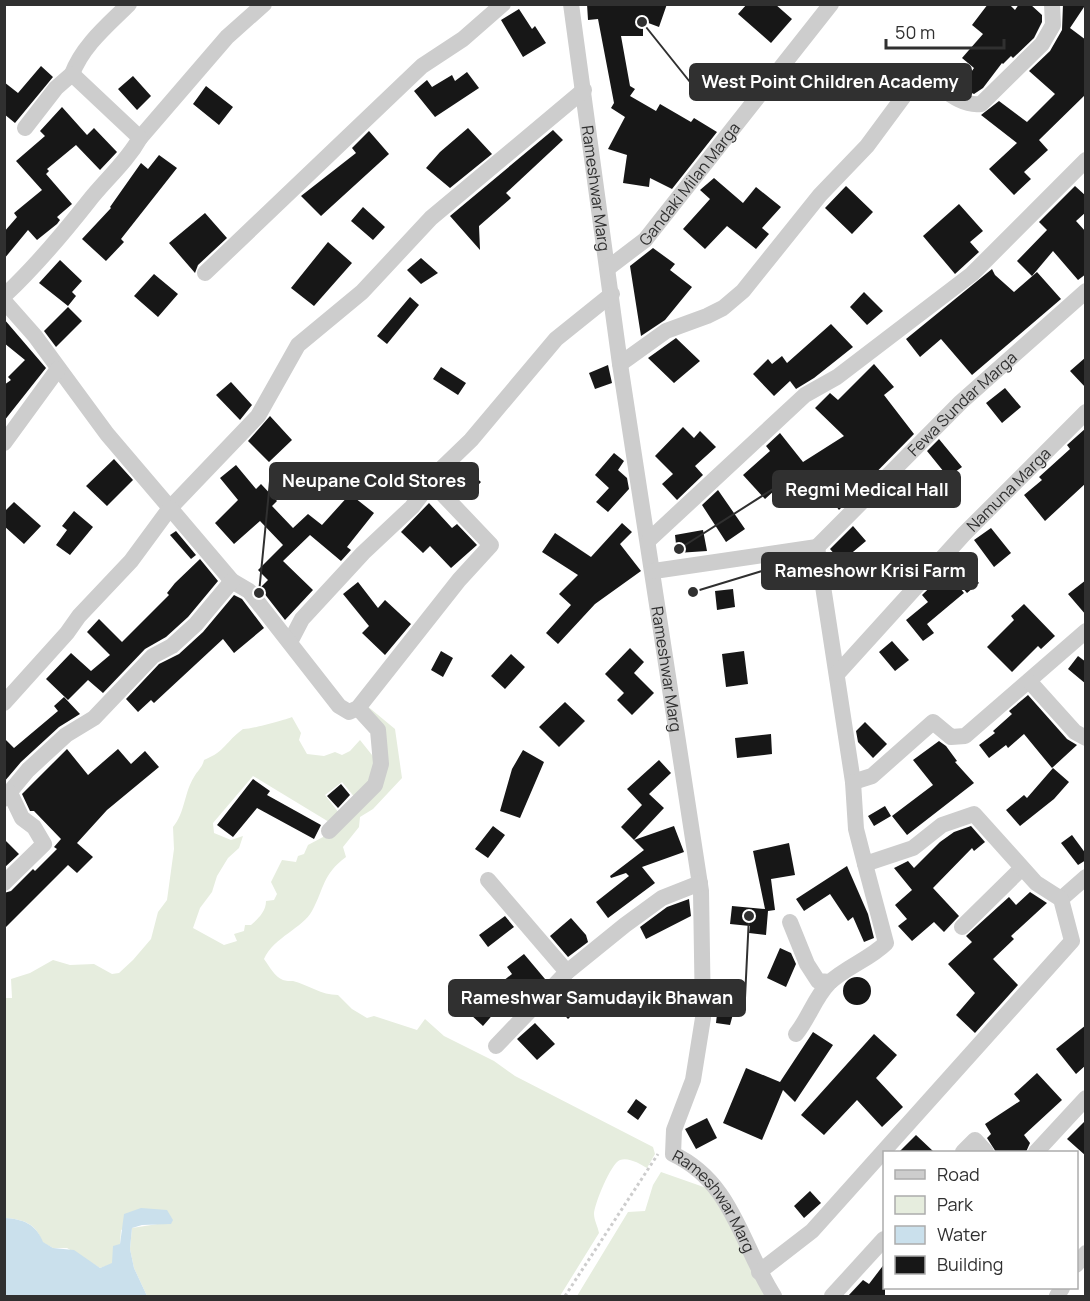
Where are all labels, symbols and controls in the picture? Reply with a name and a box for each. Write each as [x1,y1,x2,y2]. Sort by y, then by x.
scale bar [886,12,1004,50]
text: 50 m [895,20,935,44]
callout: West Point Children Academy [690,64,971,100]
text: West Point Children Academy [701,69,959,93]
street label: Gandaki Milan Marga [634,117,745,250]
street label: Rameshwar Marg [577,124,616,253]
street label: Fewa Sundar Marga [903,346,1022,461]
street label: Namuna Marga [962,443,1055,536]
callout: Neupane Cold Stores [270,463,478,499]
text: Neupane Cold Stores [282,468,466,492]
callout: Regmi Medical Hall [773,471,960,507]
text: Regmi Medical Hall [785,477,949,501]
callout: Rameshowr Krisi Farm [762,553,977,589]
text: Rameshowr Krisi Farm [774,558,966,582]
street label: Rameshwar Marg [646,605,687,733]
callout: Rameshwar Samudayik Bhawan [449,980,745,1016]
text: Rameshwar Samudayik Bhawan [461,985,733,1009]
street label: Rameshwar Marg [669,1145,760,1256]
legend [883,1151,1078,1289]
text: Road [937,1162,980,1186]
text: Park [937,1192,974,1216]
text: Water [937,1222,987,1246]
text: Building [937,1252,1003,1276]

